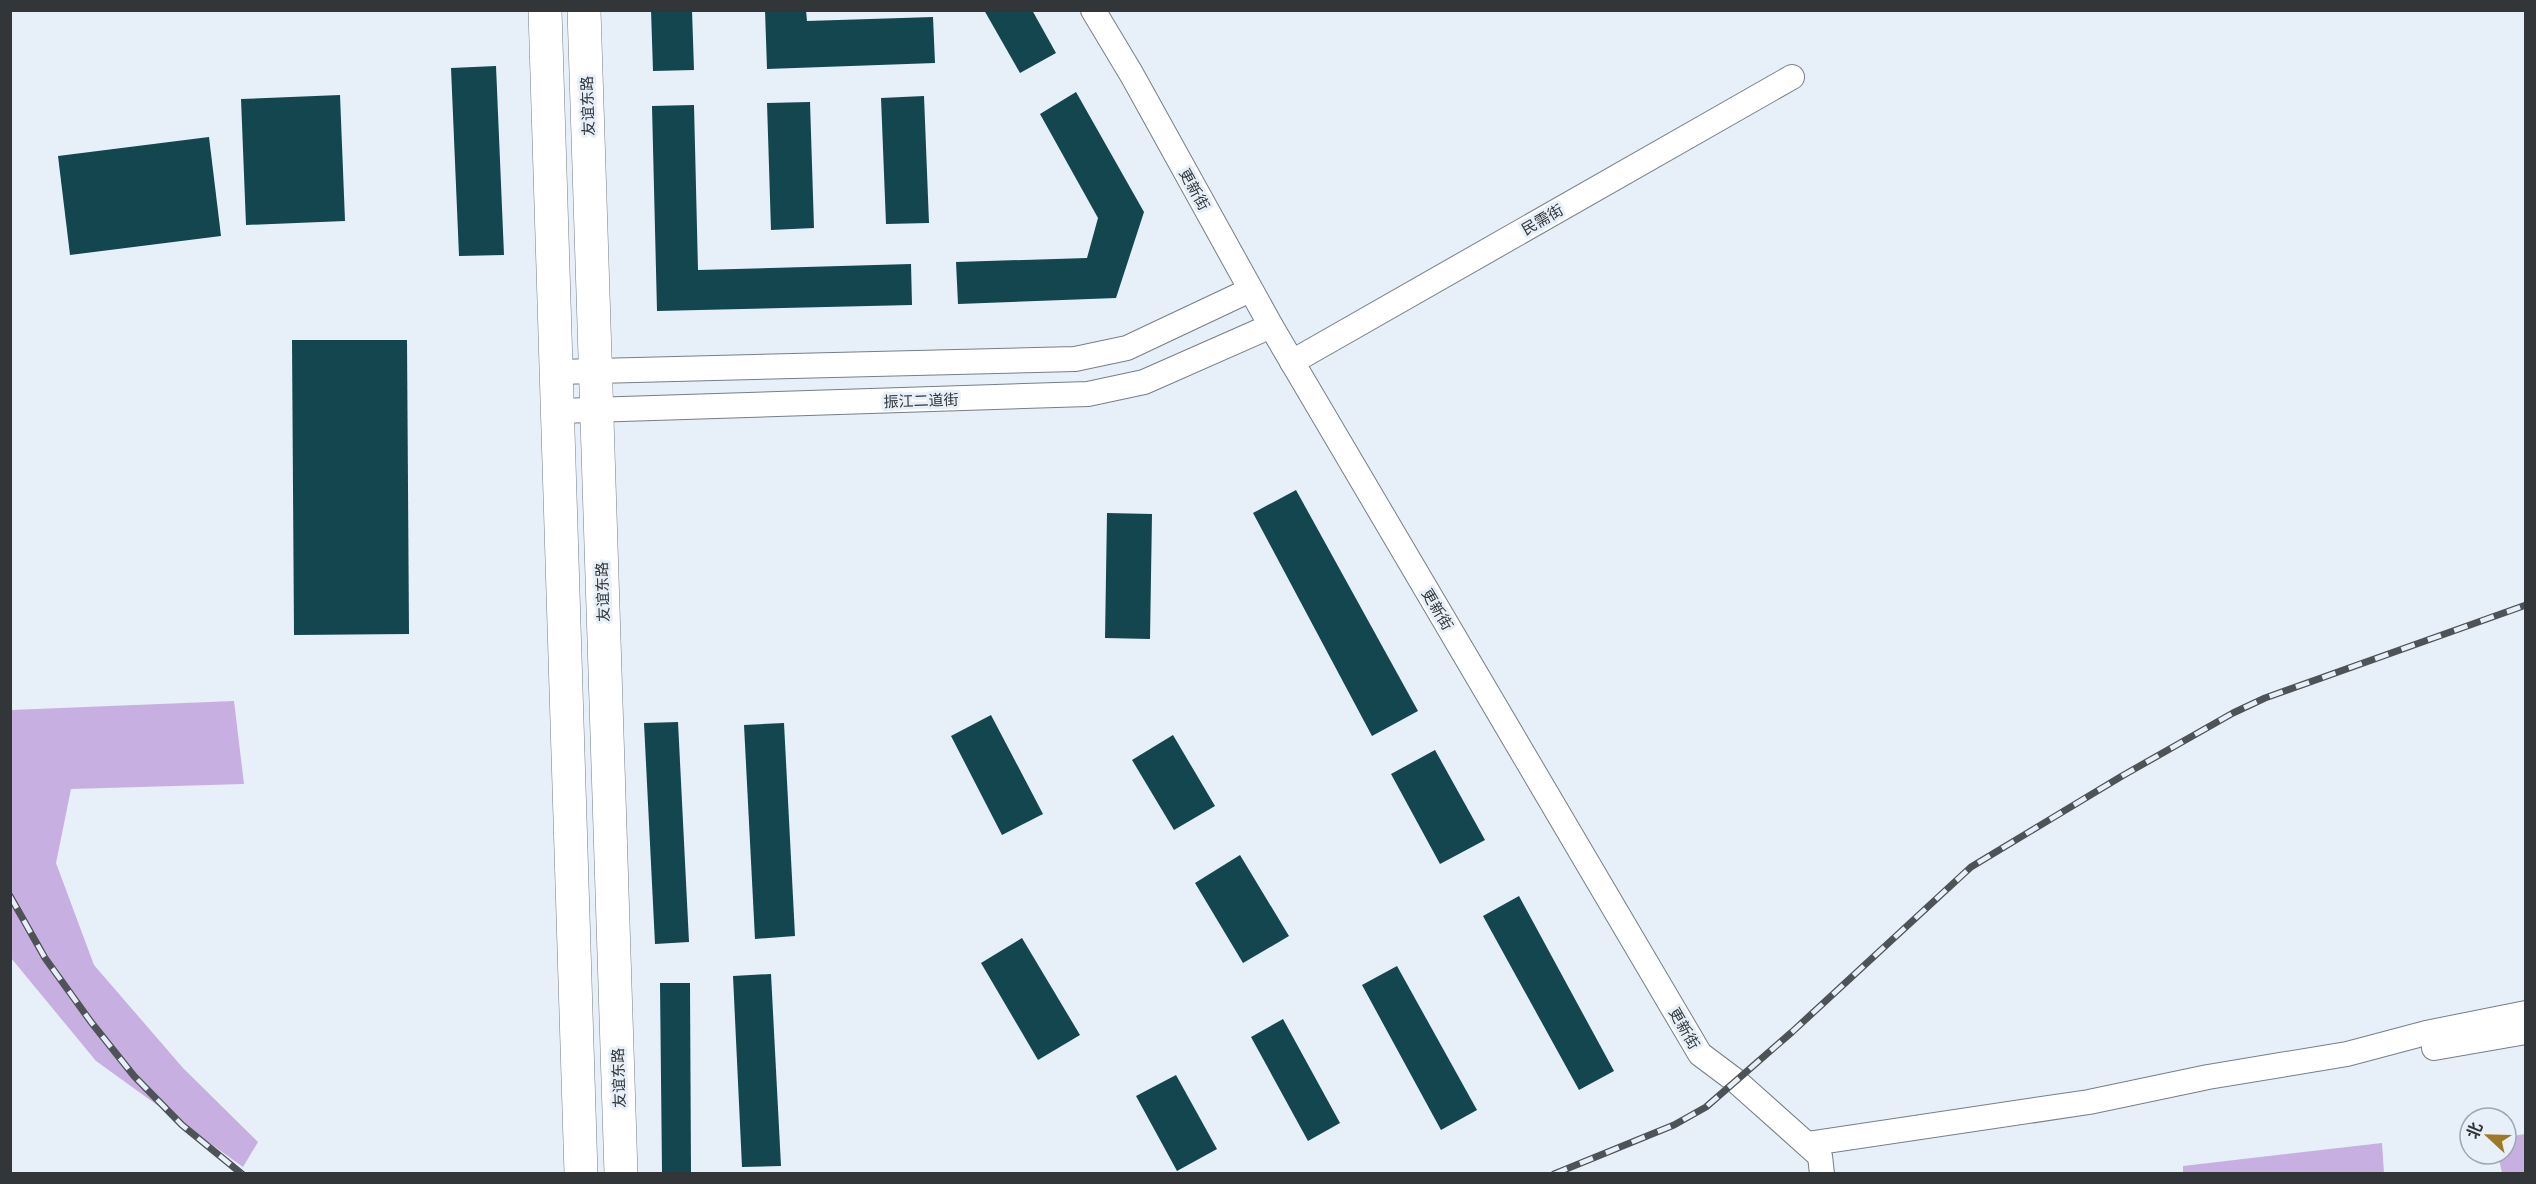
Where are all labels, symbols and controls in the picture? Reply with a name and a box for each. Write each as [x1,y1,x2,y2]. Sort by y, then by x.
street label: 友谊东路 [576,76,598,136]
street label: 更新街 [1175,164,1215,214]
street label: 民需街 [1518,199,1566,239]
street label: 振江二道街 [883,389,959,411]
street label: 友谊东路 [591,562,613,622]
street label: 更新街 [1418,585,1458,633]
street label: 更新街 [1665,1004,1705,1052]
street label: 友谊东路 [607,1048,629,1108]
north arrow [2458,1106,2518,1166]
text: 北 [2461,1119,2487,1142]

